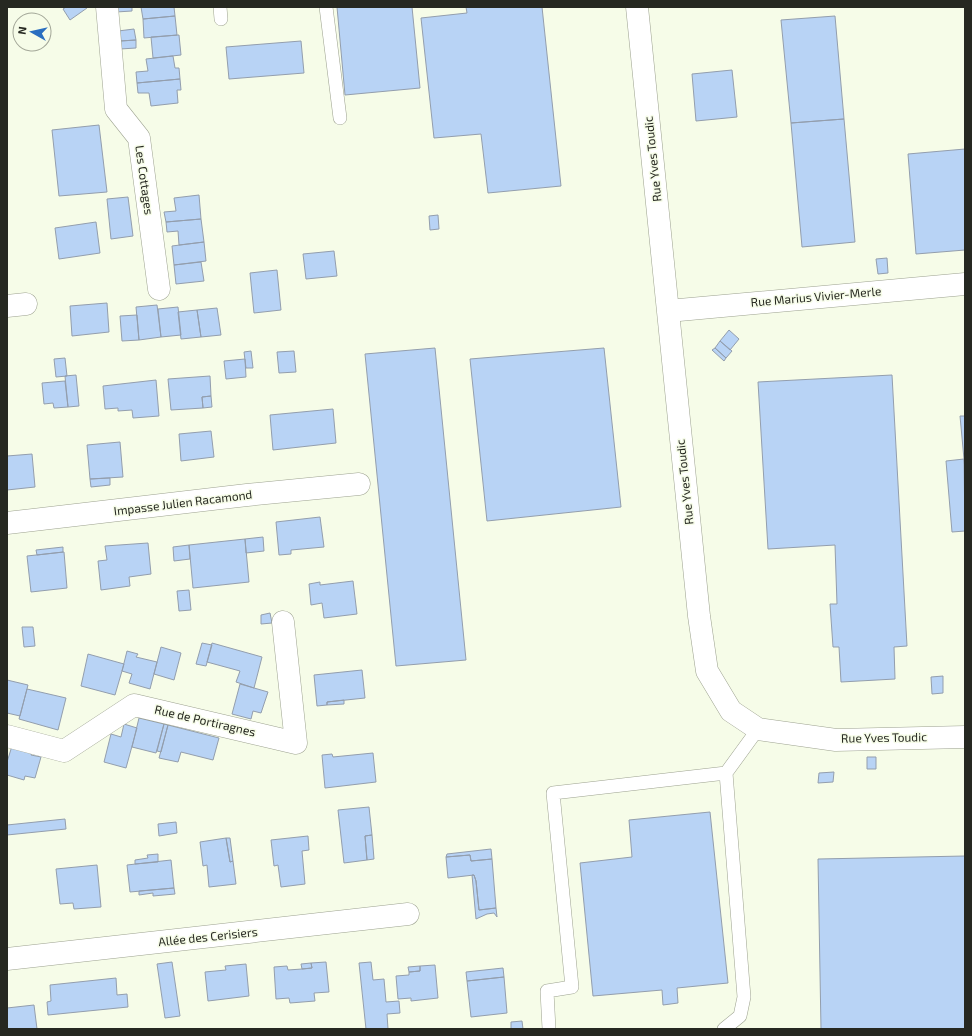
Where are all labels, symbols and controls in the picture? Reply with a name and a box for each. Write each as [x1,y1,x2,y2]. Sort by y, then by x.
north arrow [12,12,52,52]
text: N [15,26,29,35]
street label: Rue Yves Toudic [641,116,663,203]
street label: Les Cottages [133,144,157,215]
street label: Rue Marius Vivier-Merle [750,283,882,309]
street label: Rue Yves Toudic [673,439,695,526]
street label: Impasse Julien Racamond [113,487,253,517]
street label: Rue de Portiragnes [153,702,257,738]
street label: Rue Yves Toudic [841,729,927,745]
street label: Allée des Cerisiers [158,924,258,948]

